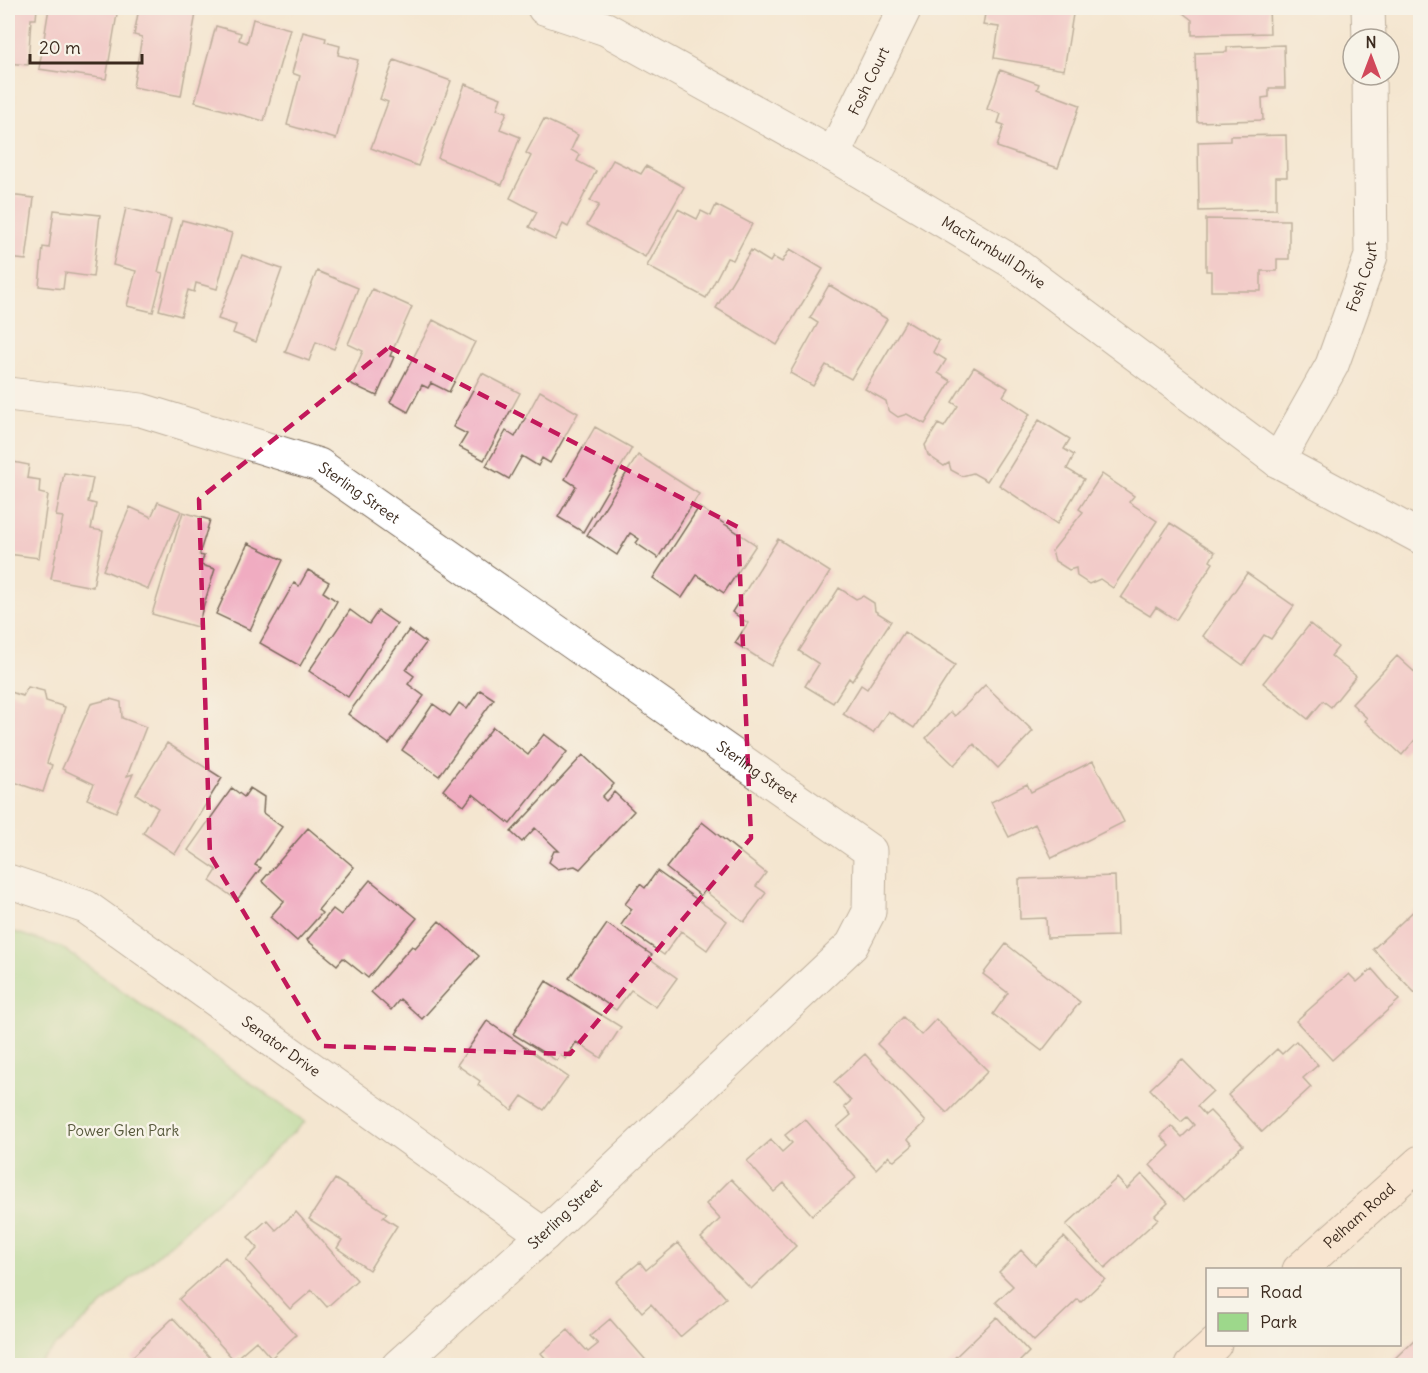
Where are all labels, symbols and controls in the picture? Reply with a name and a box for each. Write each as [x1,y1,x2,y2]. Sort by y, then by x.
scale bar [30,27,142,65]
north arrow [1341,27,1401,87]
text: N [1365,32,1377,52]
text: 20 m [39,36,81,59]
street label: Fosh Court [844,44,893,118]
street label: MacTurnbull Drive [938,212,1050,293]
street label: Fosh Court [1342,241,1381,314]
street label: Sterling Street [315,458,403,527]
street label: Sterling Street [713,736,801,806]
street label: Senator Drive [238,1012,324,1081]
park label: Power Glen Park [67,1121,179,1140]
street label: Sterling Street [524,1174,606,1253]
street label: Pelham Road [1320,1179,1399,1252]
legend [1206,1268,1401,1346]
text: Road [1260,1280,1303,1303]
text: Park [1260,1310,1297,1333]

